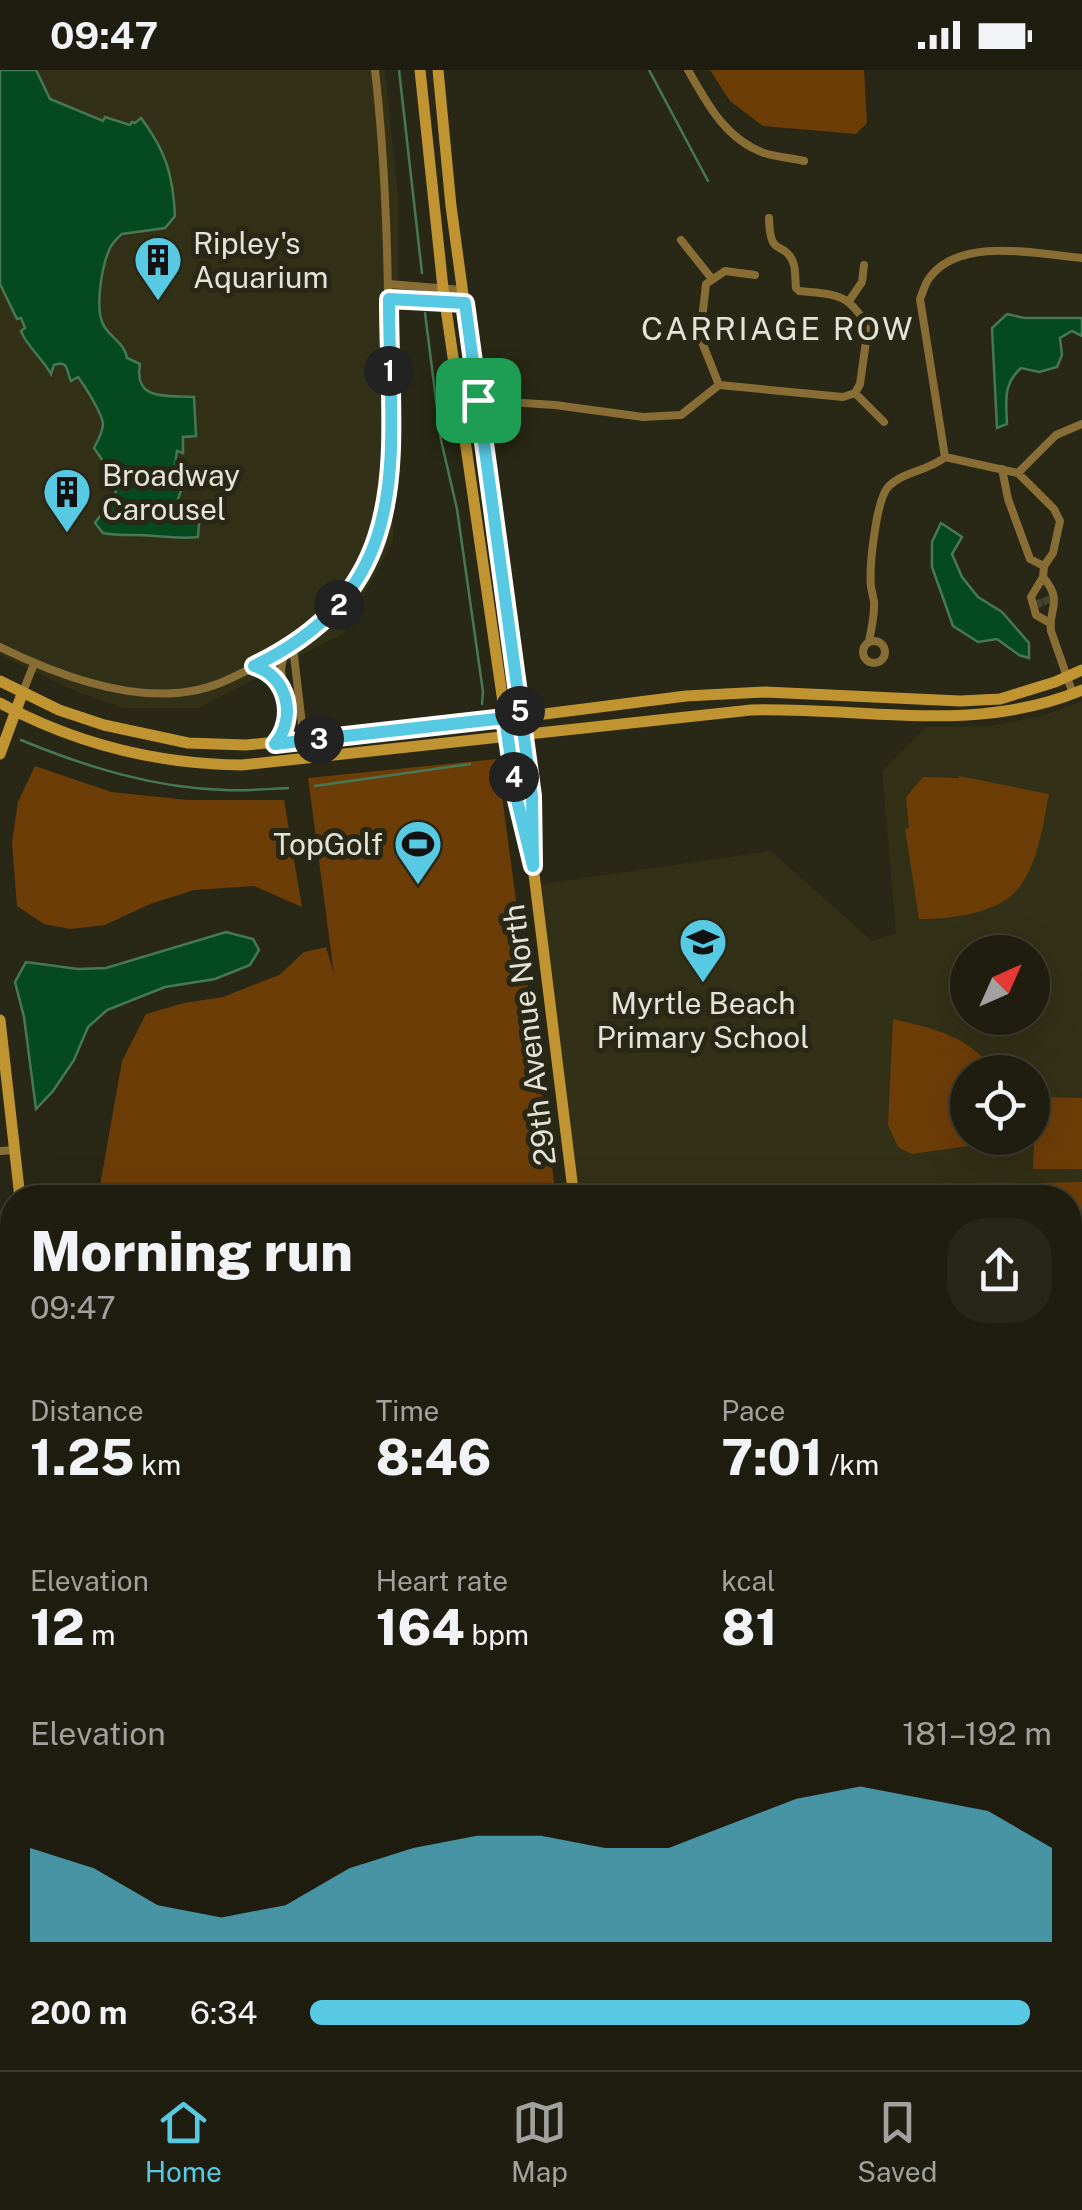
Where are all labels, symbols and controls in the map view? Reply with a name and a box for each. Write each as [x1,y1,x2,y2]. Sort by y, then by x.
text: 09:47 [50,13,158,58]
place label: Ripley's Aquarium [193,225,329,295]
building icon: Ripley's Aquarium [132,234,184,302]
district label: CARRIAGE ROW [641,310,915,347]
pin: 1 [364,346,414,396]
text: 1 [383,354,395,387]
pin [436,358,521,443]
icon: arrive [451,373,506,428]
place label: Broadway Carousel [102,457,240,527]
building icon: Broadway Carousel [41,466,93,534]
pin: 2 [314,580,364,630]
text: 2 [330,588,348,621]
pin: 5 [495,686,545,736]
text: 5 [511,694,529,727]
pin: 3 [294,714,344,764]
text: 3 [310,722,328,755]
pin: 4 [489,752,539,802]
text: 4 [505,760,523,793]
sports icon: TopGolf [392,818,444,886]
place label: TopGolf [273,826,383,862]
street label: 29th Avenue North [495,902,563,1168]
school or university icon: Myrtle Beach Primary School [677,916,729,984]
north arrow [950,935,1050,1035]
map controls [950,935,1050,1155]
place label: Myrtle Beach Primary School [597,985,809,1055]
button: locate [950,1055,1050,1155]
button: share [947,1218,1052,1323]
text: Morning run [30,1219,353,1283]
text: 09:47 [30,1289,116,1326]
text: Distance [30,1394,144,1427]
text: Time [376,1394,439,1427]
text: Pace [721,1394,785,1427]
text: 1.25 [30,1427,135,1486]
text: 8:46 [376,1427,491,1486]
text: 7:01 [721,1427,823,1486]
text: km [135,1448,181,1481]
text: /km [823,1448,879,1481]
text: Elevation [30,1564,149,1597]
text: Heart rate [376,1564,508,1597]
text: kcal [721,1564,775,1597]
text: 12 [30,1597,85,1656]
text: 164 [376,1597,465,1656]
text: 81 [721,1597,777,1656]
text: m [85,1618,116,1651]
text: bpm [465,1618,529,1651]
text: Elevation [30,1715,166,1752]
text: 181–192 m [902,1715,1052,1752]
text: 200 m [30,1994,127,2031]
text: 6:34 [190,1994,257,2031]
tab: Home [145,2095,222,2188]
tab: Map [511,2095,568,2188]
tab: Saved [857,2095,937,2188]

